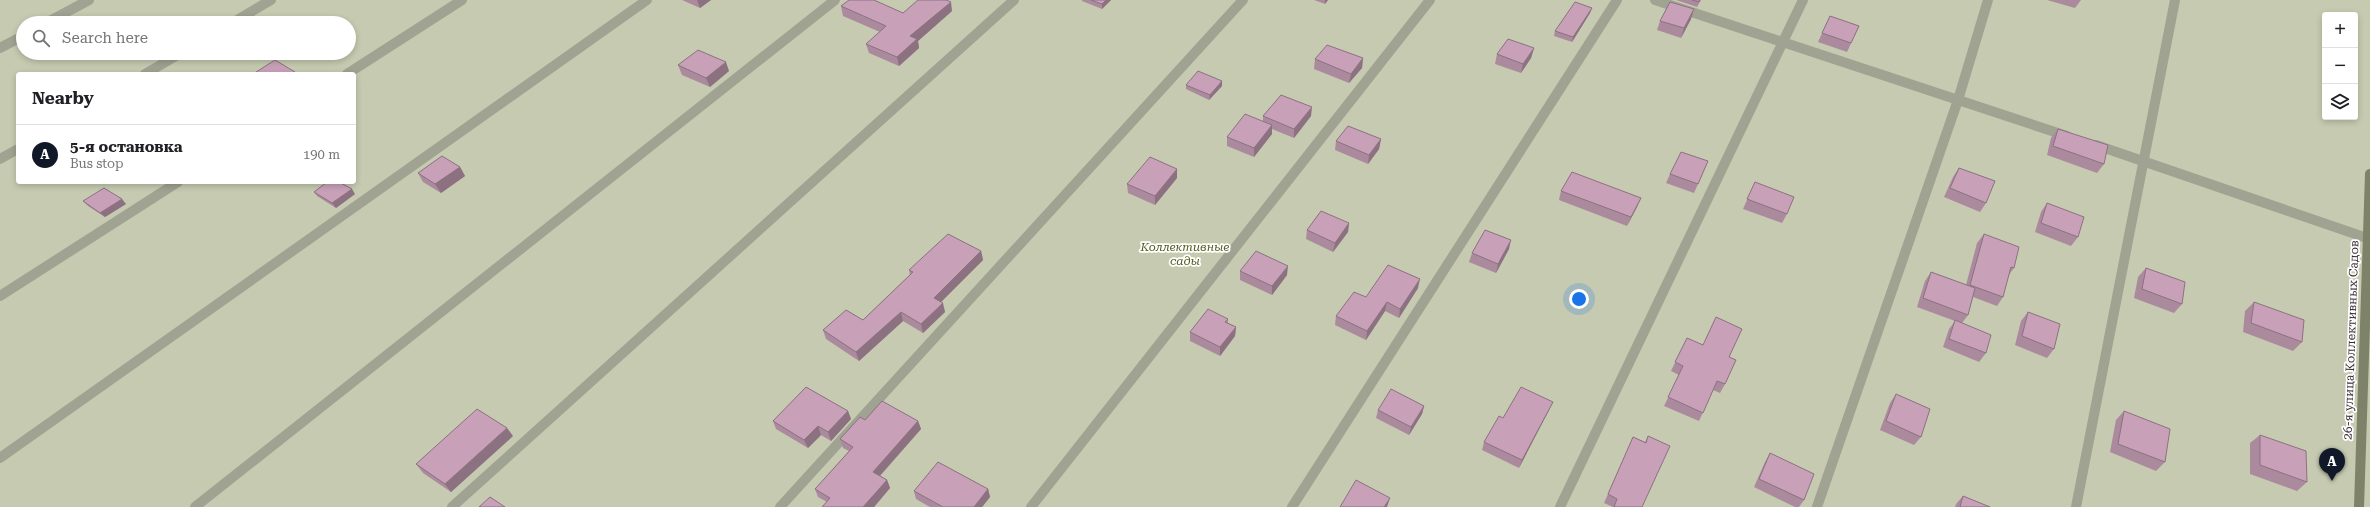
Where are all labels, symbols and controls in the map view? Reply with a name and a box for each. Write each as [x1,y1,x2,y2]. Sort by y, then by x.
map controls [2322,12,2358,120]
button: + [2322,12,2358,48]
search box [16,16,356,60]
icon: search [30,27,52,49]
text: Search here [62,29,148,47]
button: − [2322,48,2358,84]
button: layers [2322,84,2358,120]
text: Nearby [32,88,94,108]
text: 5-я остановка [70,138,183,156]
text: A [40,147,50,162]
text: 190 m [303,147,340,162]
text: Bus stop [70,156,124,171]
park label: Коллективные сады [1140,240,1229,268]
street label: 26-я улица Коллективных Садов [2341,240,2361,440]
your location [1569,289,1589,309]
pin: A [2319,448,2345,481]

